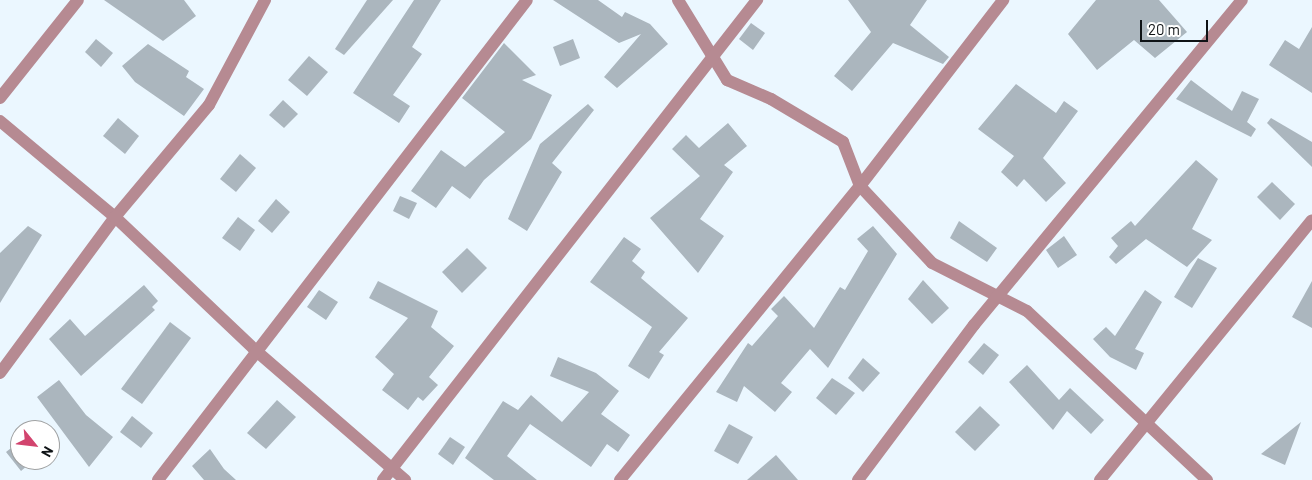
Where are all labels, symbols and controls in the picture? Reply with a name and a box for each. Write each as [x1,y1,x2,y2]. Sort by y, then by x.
scale bar [1142,10,1210,42]
text: 20 m [1148,20,1180,38]
north arrow [10,420,60,470]
text: N [38,444,57,460]

